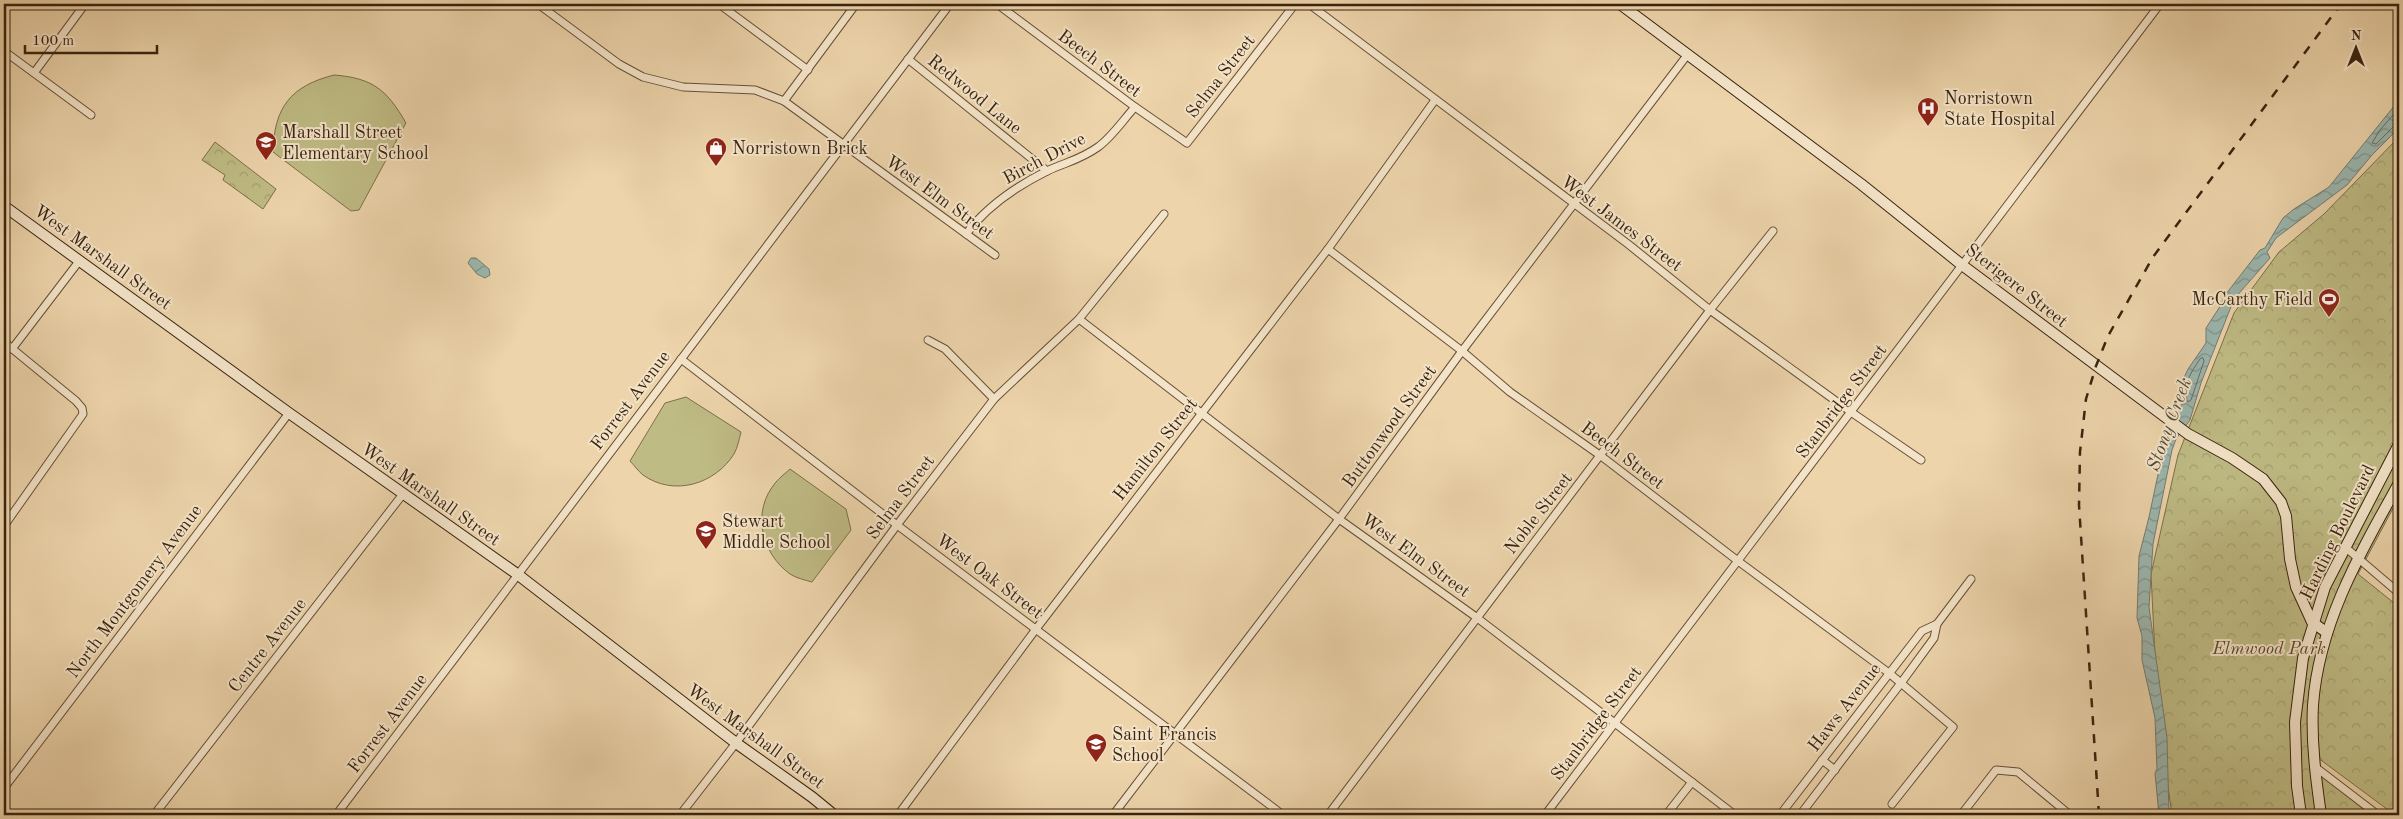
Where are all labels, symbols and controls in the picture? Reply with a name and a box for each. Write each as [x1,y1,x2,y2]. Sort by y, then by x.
scale bar [25,22,158,54]
north arrow [2330,22,2380,72]
street label: Beech Street [1054,27,1144,101]
text: N [2351,29,2362,43]
street label: Selma Street [1183,32,1259,122]
text: 100 m [32,34,74,49]
street label: Redwood Lane [924,52,1025,138]
place label: Norristown State Hospital [1944,90,2055,129]
hospital icon: Norristown State Hospital [1916,96,1940,127]
place label: Marshall Street Elementary School [282,124,429,163]
school or university icon: Marshall Street Elementary School [254,130,278,161]
street label: Birch Drive [1000,130,1089,188]
shop icon: Norristown Brick [704,136,728,167]
place label: Norristown Brick [732,140,868,158]
street label: West Elm Street [882,153,997,243]
street label: West James Street [1557,172,1685,275]
street label: West Marshall Street [30,202,175,314]
street label: Sterigere Street [1962,240,2071,331]
sports icon: McCarthy Field [2317,287,2341,318]
place label: McCarthy Field [2192,291,2313,309]
street label: Stanbridge Street [1793,341,1890,462]
street label: Forrest Avenue [588,348,674,454]
street label: Buttonwood Street [1340,362,1440,491]
water label: Stony Creek [2145,375,2196,474]
street label: Hamilton Street [1110,395,1201,504]
street label: Beech Street [1577,419,1667,493]
street label: West Marshall Street [358,440,503,550]
street label: Selma Street [863,452,938,543]
street label: Harding Boulevard [2297,462,2378,603]
street label: Noble Street [1502,470,1576,558]
street label: North Montgomery Avenue [64,502,206,682]
street label: West Elm Street [1358,511,1473,601]
place label: Stewart Middle School [722,513,831,552]
school or university icon: Stewart Middle School [694,519,718,550]
street label: West Oak Street [933,531,1046,623]
street label: Centre Avenue [226,595,310,696]
park label: Elmwood Park [2211,640,2326,658]
street label: Haws Avenue [1805,660,1885,755]
street label: Stanbridge Street [1548,663,1645,784]
street label: Forrest Avenue [345,671,431,777]
street label: West Marshall Street [683,681,828,793]
place label: Saint Francis School [1112,726,1217,765]
school or university icon: Saint Francis School [1084,732,1108,763]

